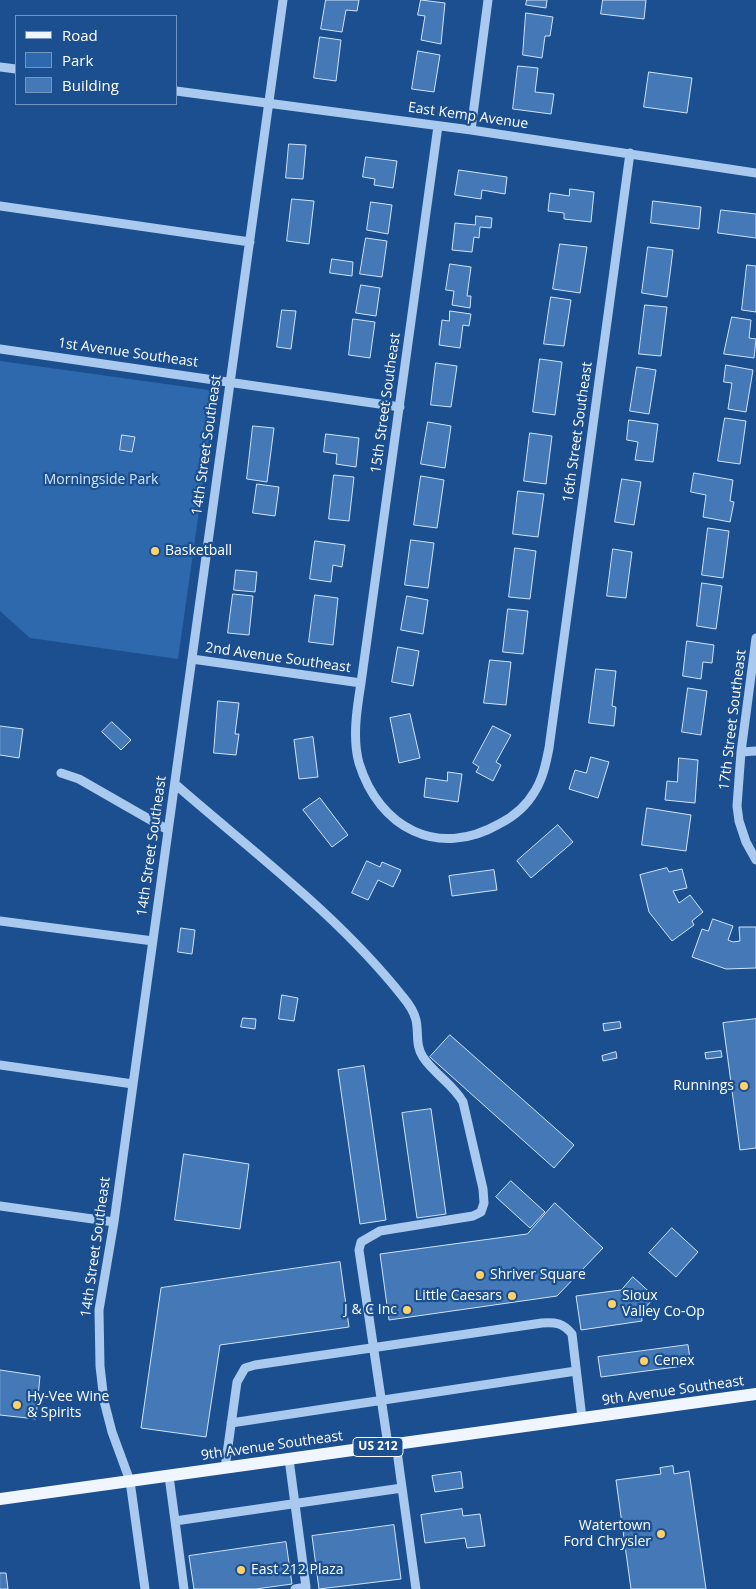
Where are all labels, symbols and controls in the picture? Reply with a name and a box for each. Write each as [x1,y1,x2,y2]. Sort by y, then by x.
legend [15,15,178,105]
text: Road [62,25,98,45]
text: Park [62,50,93,70]
text: Building [62,75,119,95]
street label: East Kemp Avenue [407,99,529,133]
street label: 15th Street Southeast [368,332,404,474]
street label: 1st Avenue Southeast [57,335,199,371]
street label: 16th Street Southeast [560,361,596,503]
street label: 14th Street Southeast [189,374,225,516]
park label: Morningside Park [44,472,158,488]
place label: Basketball [165,543,232,559]
marker: Basketball [149,545,161,557]
street label: 2nd Avenue Southeast [204,639,352,677]
street label: 17th Street Southeast [716,649,750,791]
street label: 14th Street Southeast [134,775,170,917]
place label: Runnings [673,1078,734,1094]
marker: Runnings [738,1080,750,1092]
street label: 14th Street Southeast [78,1176,114,1318]
place label: Shriver Square [490,1267,586,1283]
marker: Shriver Square [474,1269,486,1281]
place label: Little Caesars [415,1288,502,1304]
place label: Sioux Valley Co-Op [622,1288,705,1320]
marker: Little Caesars [506,1290,518,1302]
marker: Sioux Valley Co-Op [606,1298,618,1310]
place label: J & C Inc [344,1302,397,1318]
marker: J & C Inc [401,1304,413,1316]
place label: Cenex [654,1353,694,1369]
marker: Cenex [638,1355,650,1367]
street label: 9th Avenue Southeast [601,1373,745,1409]
place label: Hy-Vee Wine & Spirits [27,1389,109,1421]
marker: Hy-Vee Wine & Spirits [11,1399,23,1411]
street label: 9th Avenue Southeast [200,1428,344,1464]
road number: US 212 [353,1438,403,1456]
place label: Watertown Ford Chrysler [564,1518,651,1550]
marker: Watertown Ford Chrysler [655,1528,667,1540]
place label: East 212 Plaza [251,1562,344,1578]
marker: East 212 Plaza [235,1564,247,1576]

